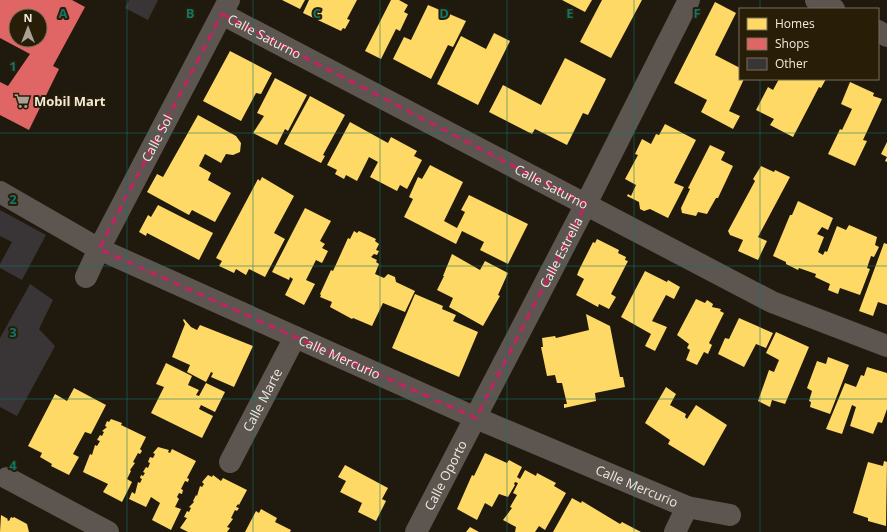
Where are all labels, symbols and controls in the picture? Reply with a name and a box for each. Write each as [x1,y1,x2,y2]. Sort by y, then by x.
text: A [59,4,68,22]
text: B [186,4,195,22]
text: C [313,4,321,22]
text: D [439,4,449,22]
text: E [566,4,574,22]
text: F [693,4,701,22]
north arrow [8,8,48,48]
legend [739,8,879,80]
text: N [24,10,32,25]
street label: Calle Saturno [225,10,305,63]
text: Homes [775,15,815,32]
text: Shops [775,35,810,52]
text: Other [775,55,808,72]
text: 1 [9,57,17,75]
supermarket icon: Mobil Mart [13,92,31,110]
place label: Mobil Mart [34,92,106,110]
street label: Calle Sol [137,111,177,165]
street label: Calle Saturno [512,160,592,213]
text: 2 [9,190,17,208]
street label: Calle Estrella [535,214,587,291]
text: 3 [9,323,17,341]
street label: Calle Mercurio [296,331,384,383]
street label: Calle Marte [238,365,286,435]
street label: Calle Oporto [420,437,471,513]
text: 4 [9,456,17,474]
street label: Calle Mercurio [593,461,681,511]

